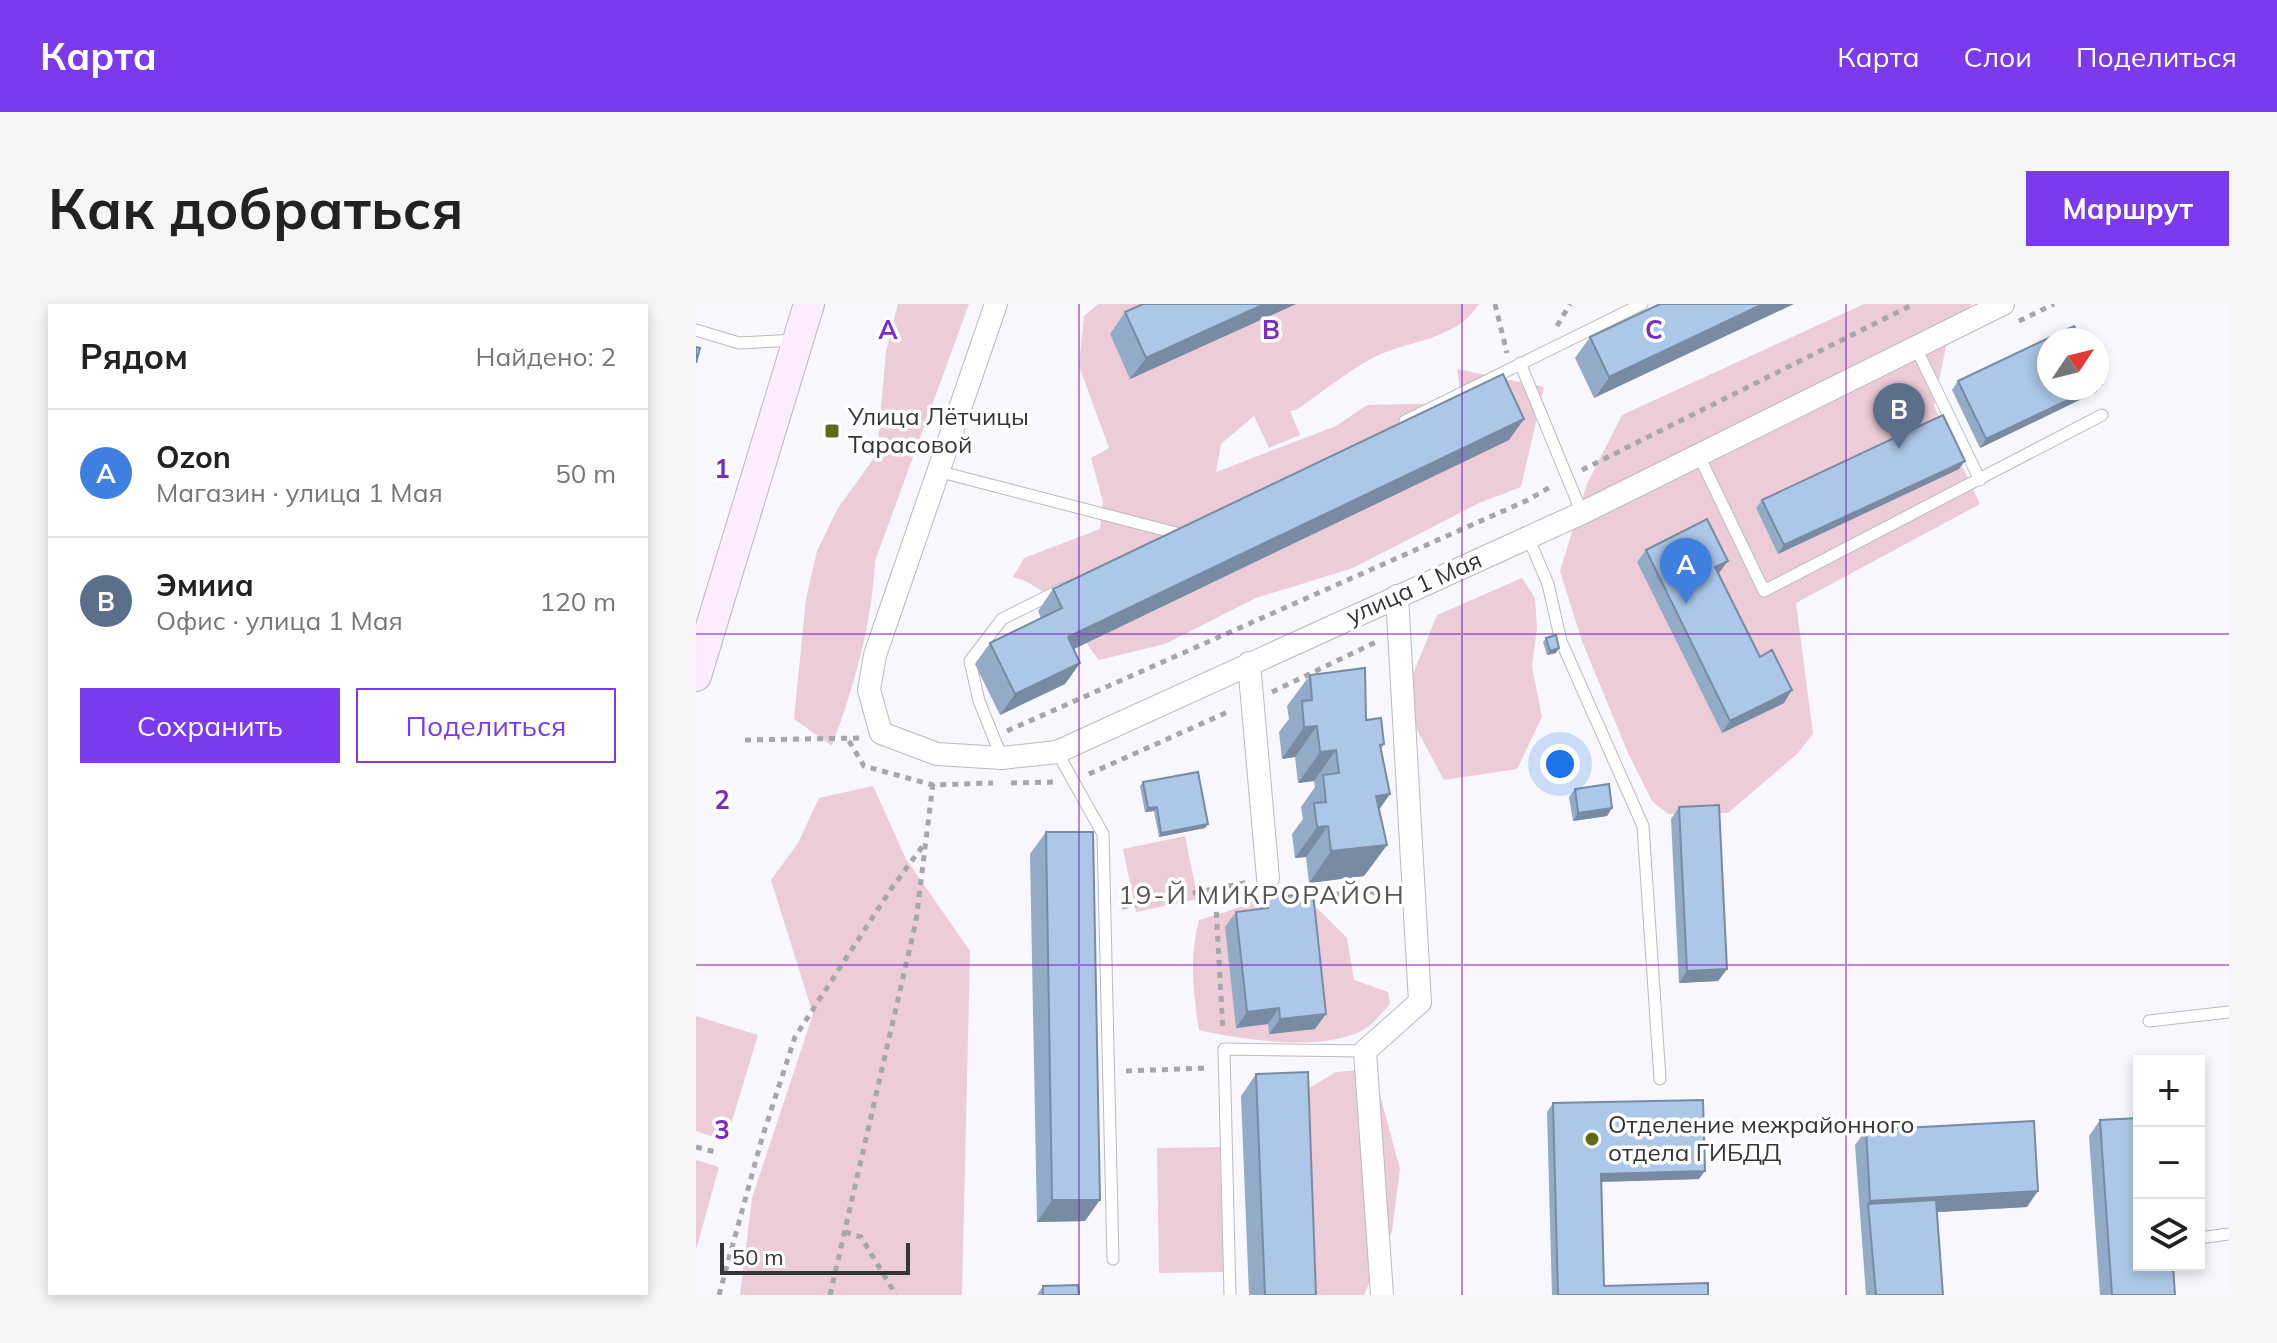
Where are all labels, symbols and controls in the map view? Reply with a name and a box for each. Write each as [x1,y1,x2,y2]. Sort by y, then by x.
text: Карта [40,32,157,80]
text: Карта [1837,39,1920,74]
text: Слои [1964,39,2032,74]
text: Поделиться [2076,39,2237,74]
button: Маршрут [2026,171,2229,246]
text: Как добраться [48,173,463,243]
text: A [878,313,898,346]
text: B [1262,313,1280,346]
text: C [1645,313,1663,346]
north arrow [2037,328,2109,400]
text: Рядом [80,335,188,378]
text: Найдено: 2 [476,340,616,373]
pin: B [1873,383,1925,449]
place label: Улица Лётчицы Тарасовой [847,401,1029,459]
marker: Улица Лётчицы Тарасовой [823,422,841,440]
text: Ozon [156,438,231,476]
text: 1 [714,452,730,485]
text: A [96,457,116,490]
text: 50 m [555,457,616,490]
text: Магазин · улица 1 Мая [156,476,443,509]
pin: A [1660,538,1712,604]
street label: улица 1 Мая [1341,544,1486,630]
text: Эмииа [156,566,254,604]
text: B [97,585,115,618]
text: 120 m [540,585,616,618]
text: Офис · улица 1 Мая [156,604,403,637]
button: Сохранить [80,688,340,763]
button: Поделиться [356,688,616,763]
your location [1540,744,1580,784]
text: 2 [714,783,730,816]
district label: 19-Й МИКРОРАЙОН [1118,878,1406,911]
map controls [2133,1055,2205,1271]
button: + [2133,1055,2205,1127]
place label: Отделение межрайонного отдела ГИБДД [1608,1109,1914,1167]
text: 3 [714,1113,730,1146]
button: − [2133,1127,2205,1199]
marker: Отделение межрайонного отдела ГИБДД [1583,1130,1601,1148]
button: layers [2133,1199,2205,1271]
scale bar [720,1239,910,1275]
text: 50 m [732,1243,783,1271]

